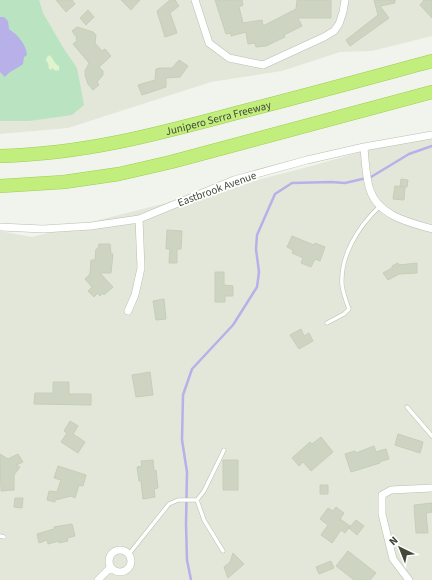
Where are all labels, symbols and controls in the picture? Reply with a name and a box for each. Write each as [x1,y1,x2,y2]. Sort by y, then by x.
street label: Junipero Serra Freeway [164,97,272,139]
street label: Eastbrook Avenue [176,168,259,210]
north arrow [380,528,420,568]
text: N [386,533,401,549]

